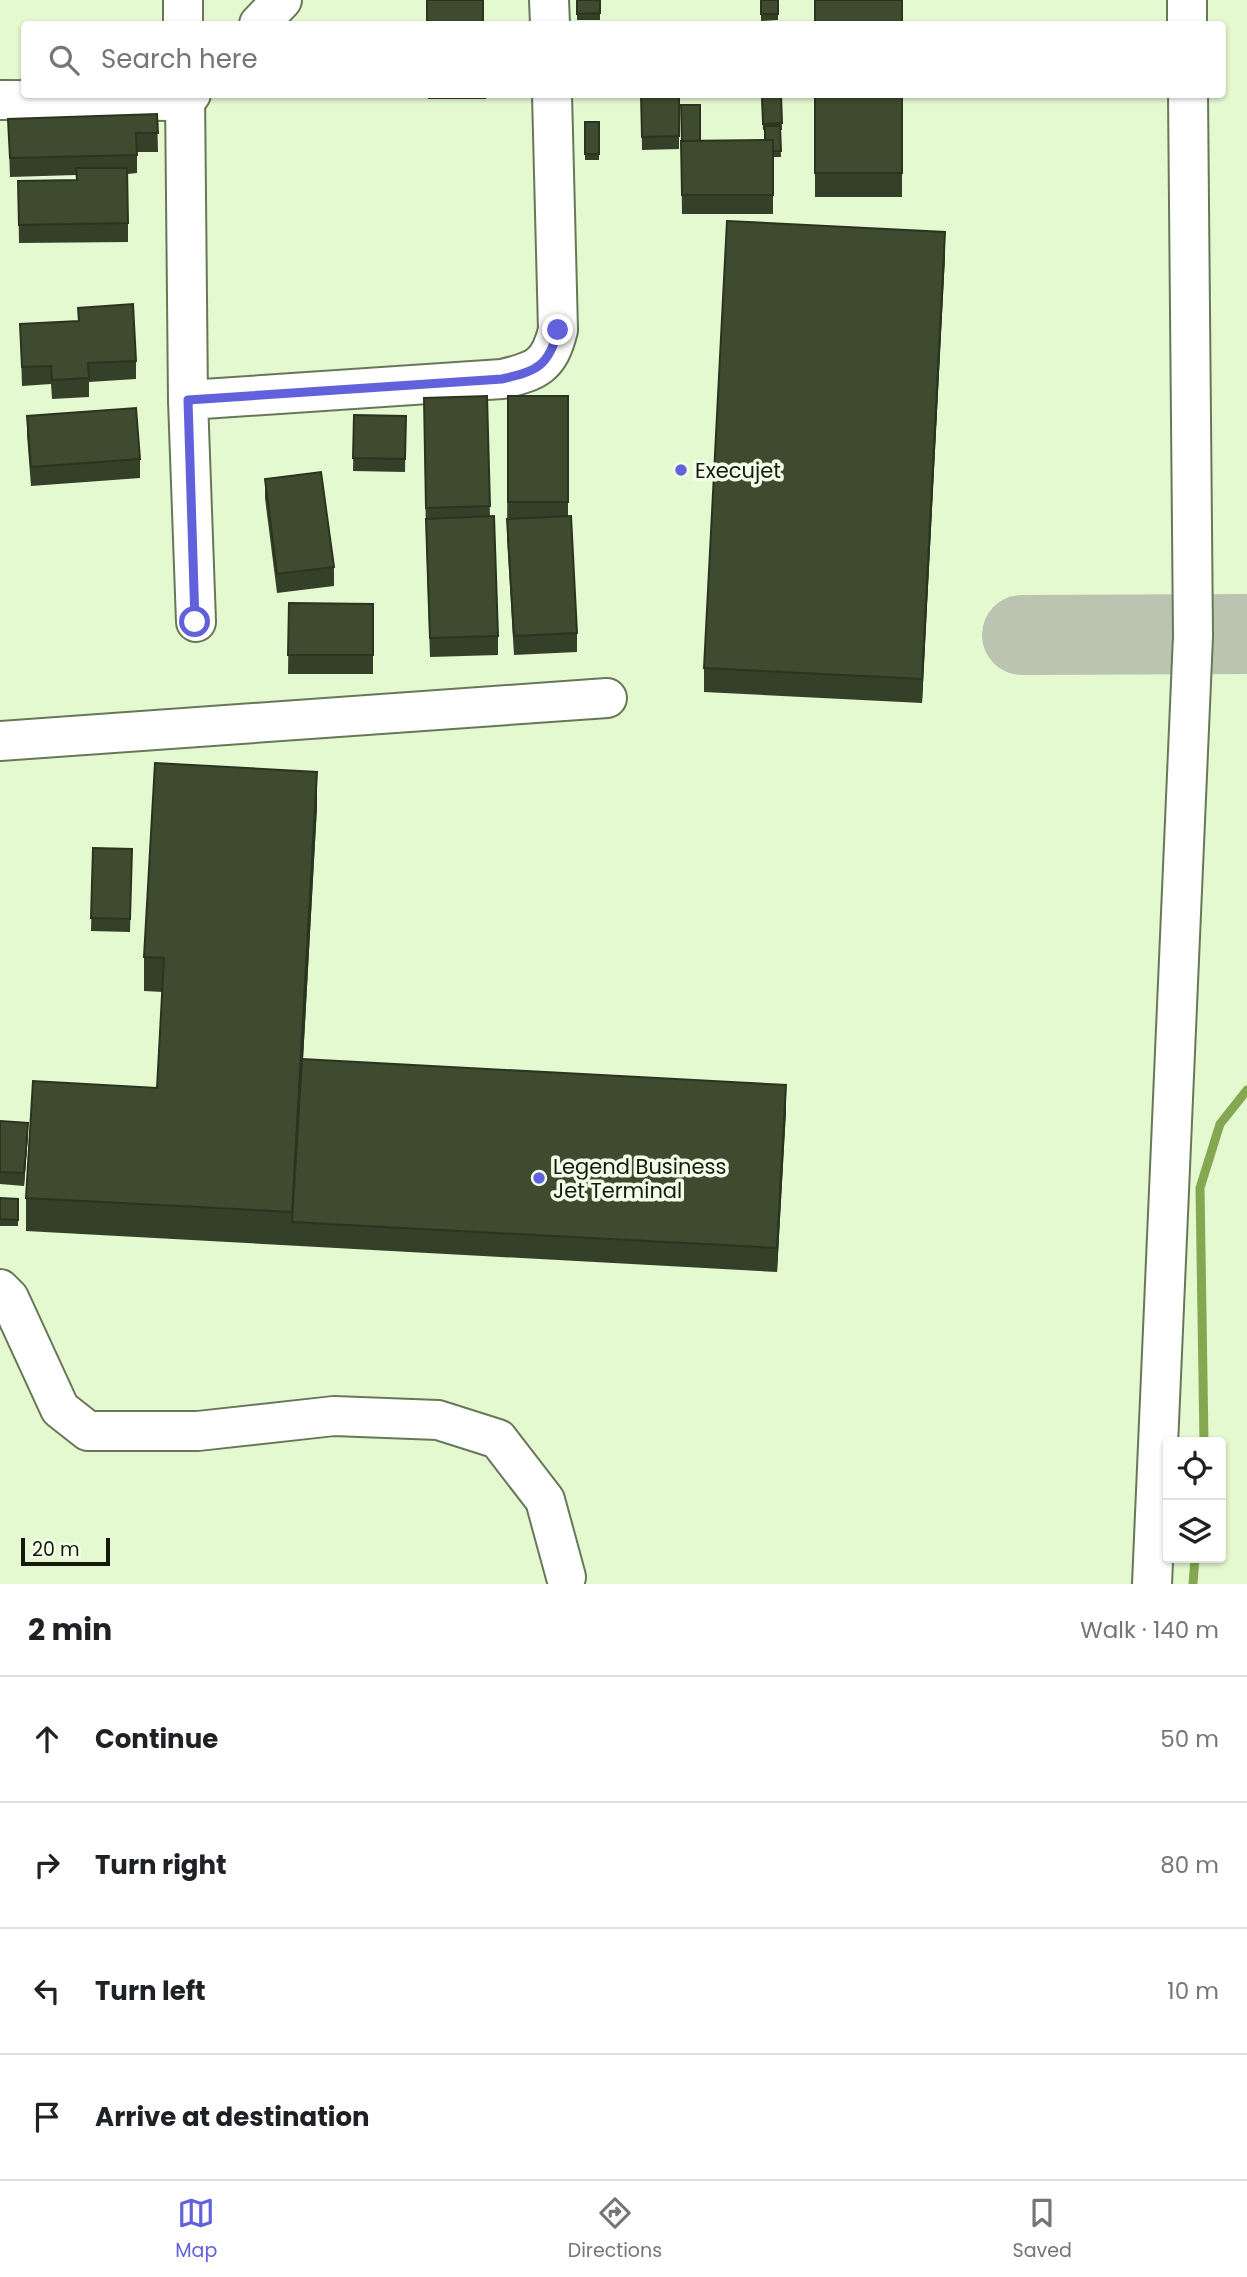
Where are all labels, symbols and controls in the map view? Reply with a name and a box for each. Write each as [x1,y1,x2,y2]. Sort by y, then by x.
search box [21,21,1226,98]
icon: search [45,41,83,79]
text: Search here [101,41,258,77]
route end [542,314,573,345]
place label: Execujet [695,456,781,485]
marker: Execujet [673,462,689,478]
route start [179,606,210,637]
place label: Legend Business Jet Terminal [553,1152,726,1205]
marker: Legend Business Jet Terminal [531,1170,547,1186]
map controls [1163,1437,1226,1563]
button: locate [1163,1437,1226,1500]
button: layers [1163,1500,1226,1563]
scale bar [21,1535,110,1567]
text: 20 m [32,1536,80,1563]
text: 2 min [28,1608,112,1651]
text: Walk · 140 m [1080,1614,1219,1646]
icon: ahead [28,1720,66,1758]
text: Continue [95,1721,218,1757]
text: 50 m [1160,1723,1219,1755]
icon: right [28,1846,66,1884]
text: Turn right [95,1847,227,1883]
text: 80 m [1160,1849,1219,1881]
icon: left [28,1972,66,2010]
text: Turn left [95,1973,206,2009]
text: 10 m [1167,1975,1219,2007]
icon: arrive [28,2098,66,2136]
text: Arrive at destination [95,2099,370,2135]
tab: Map [175,2194,217,2265]
tab: Directions [568,2194,662,2265]
tab: Saved [1013,2194,1072,2265]

